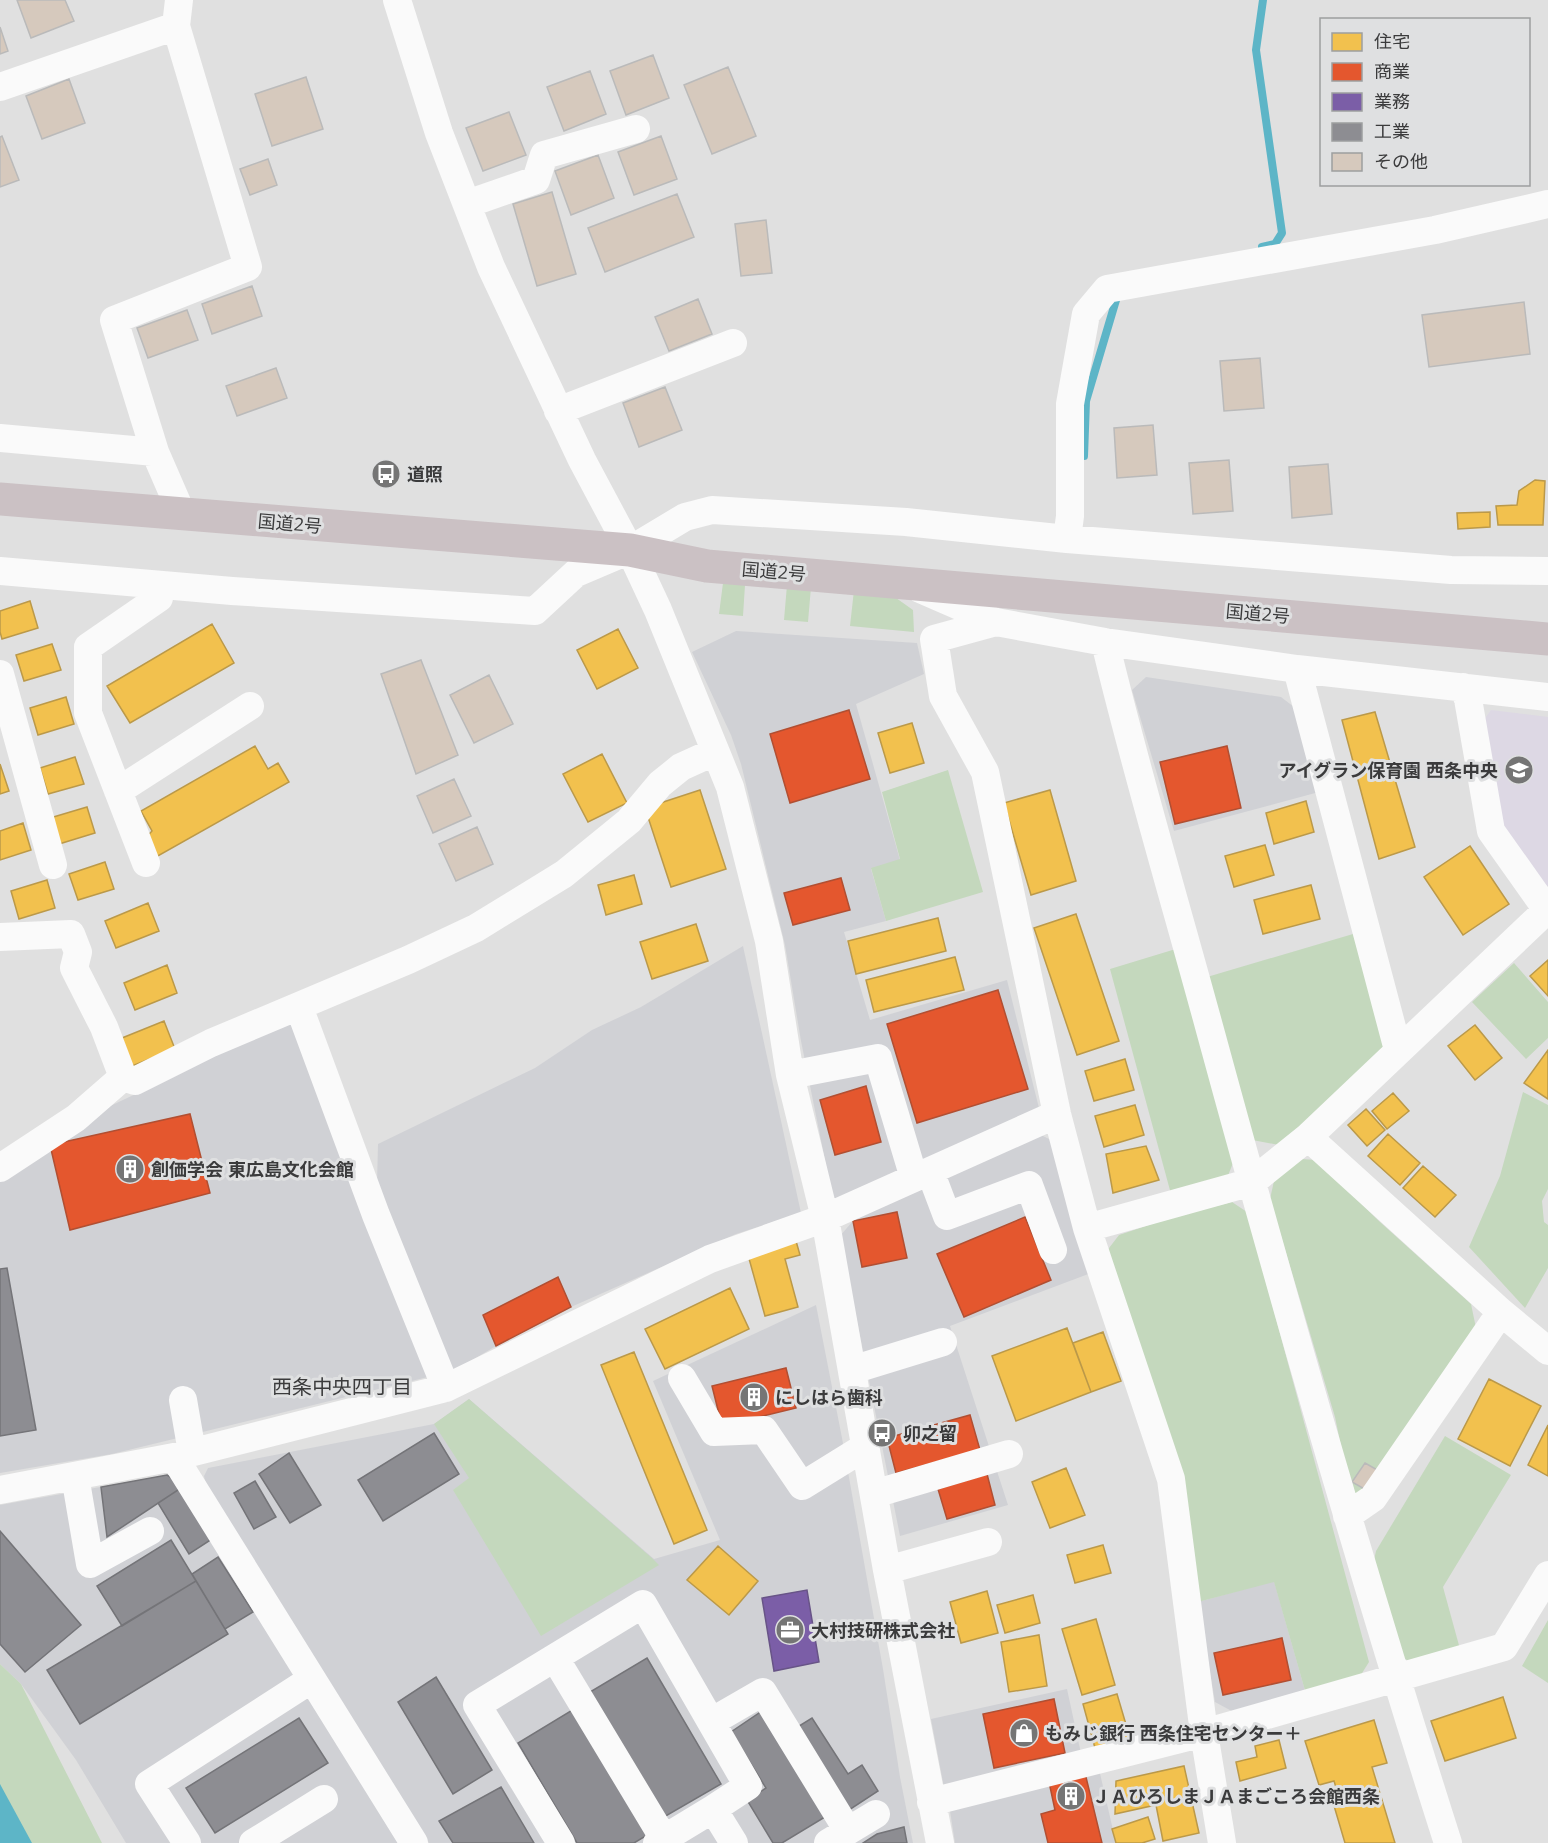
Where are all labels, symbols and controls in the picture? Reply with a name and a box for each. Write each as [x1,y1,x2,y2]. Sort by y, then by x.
legend [1320,18,1530,186]
text: 住宅 [1374,29,1410,53]
text: 商業 [1374,59,1410,83]
text: 業務 [1374,89,1410,113]
text: 工業 [1374,119,1410,143]
text: その他 [1374,149,1428,173]
bus stop icon: 道照 [370,458,402,490]
place label: 道照 [407,462,443,486]
street label: 国道2号 [257,508,323,538]
street label: 国道2号 [741,556,807,586]
street label: 国道2号 [1225,598,1291,628]
school or university icon: アイグラン保育園 西条中央 [1503,754,1535,786]
place label: アイグラン保育園 西条中央 [1279,758,1498,782]
building icon: 創価学会 東広島文化会館 [114,1153,146,1185]
place label: 創価学会 東広島文化会館 [151,1157,354,1181]
district label: 西条中央四丁目 [272,1373,412,1400]
building icon: にしはら歯科 [738,1381,770,1413]
place label: にしはら歯科 [775,1385,883,1409]
bus stop icon: 卯之留 [866,1417,898,1449]
place label: 卯之留 [903,1421,957,1445]
office icon: 大村技研株式会社 [774,1614,806,1646]
place label: 大村技研株式会社 [811,1618,955,1642]
shop icon: もみじ銀行 西条住宅センター＋ [1008,1717,1040,1749]
place label: もみじ銀行 西条住宅センター＋ [1045,1721,1302,1745]
building icon: ＪＡひろしまＪＡまごころ会館西条 [1055,1780,1087,1812]
place label: ＪＡひろしまＪＡまごころ会館西条 [1092,1784,1380,1808]

